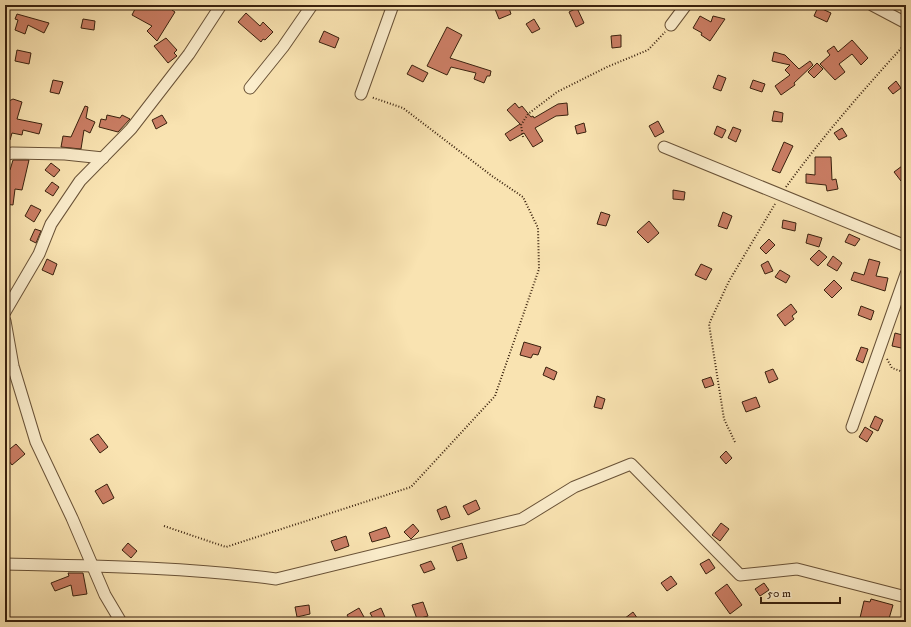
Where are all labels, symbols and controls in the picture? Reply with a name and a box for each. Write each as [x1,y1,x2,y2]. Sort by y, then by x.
scale bar [761,579,840,605]
text: 50 m [767,586,791,601]

